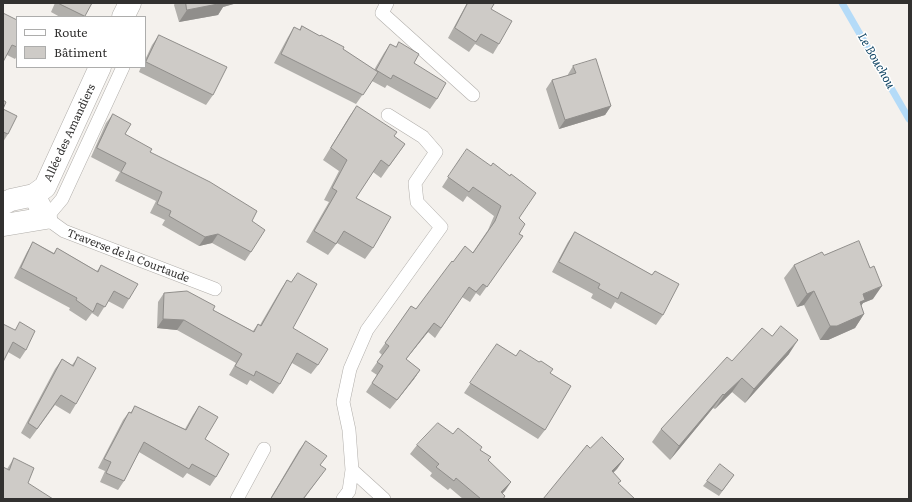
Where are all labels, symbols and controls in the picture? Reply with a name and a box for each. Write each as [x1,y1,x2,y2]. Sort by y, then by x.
legend [16,16,146,68]
text: Route [54,23,88,41]
water label: Le Bouchou [854,31,898,91]
text: Bâtiment [54,43,107,61]
street label: Allée des Amandiers [42,82,98,184]
street label: Traverse de la Courtaude [65,226,191,286]

